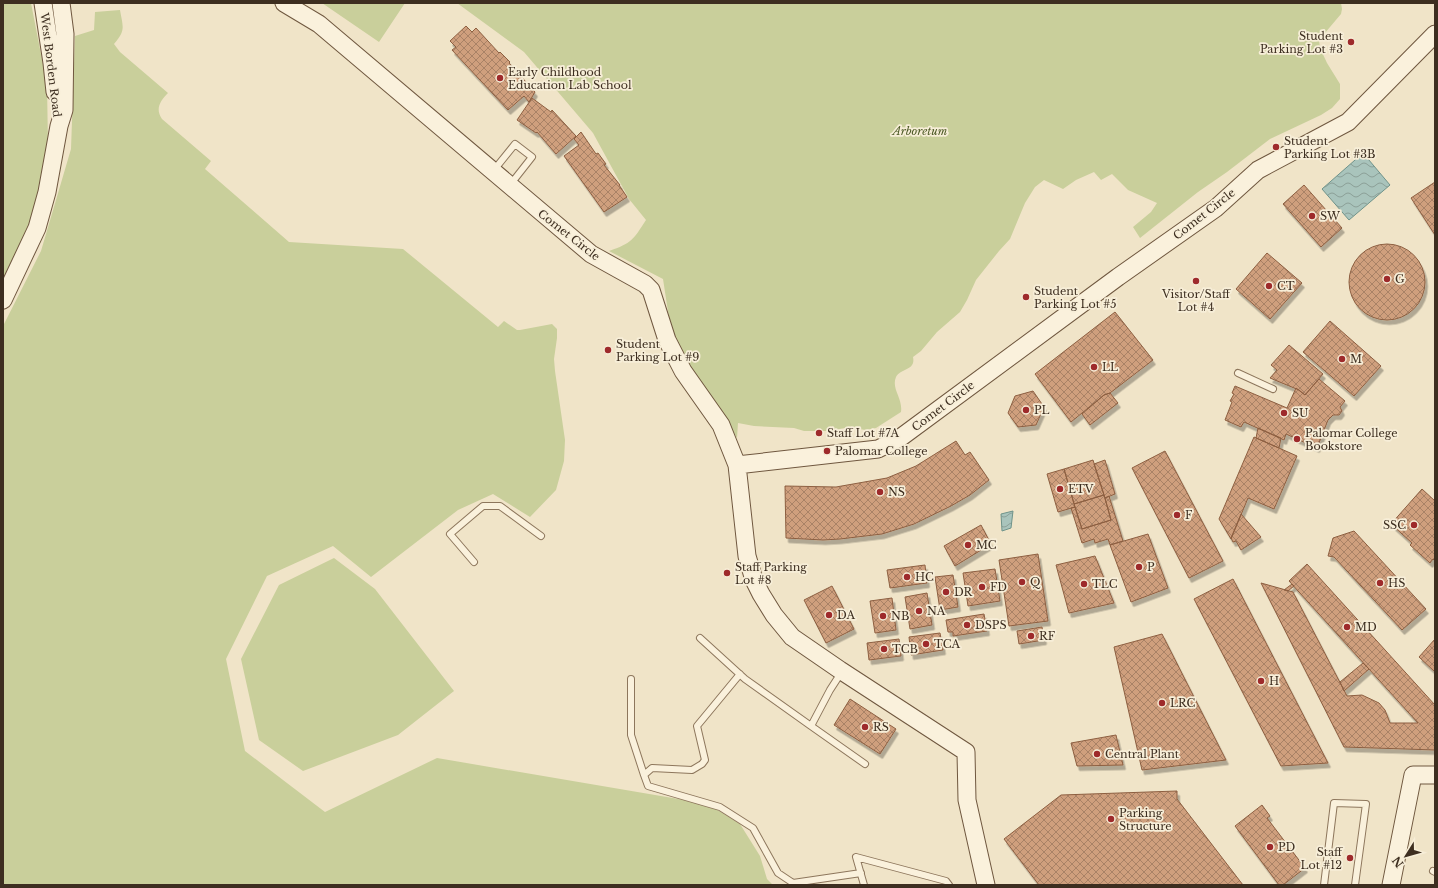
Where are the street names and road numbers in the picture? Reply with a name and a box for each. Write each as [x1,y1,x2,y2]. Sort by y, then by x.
street label: West Borden Road [38,11,64,119]
street label: Comet Circle [1170,185,1238,243]
street label: Comet Circle [535,206,603,264]
street label: Comet Circle [909,378,977,434]

